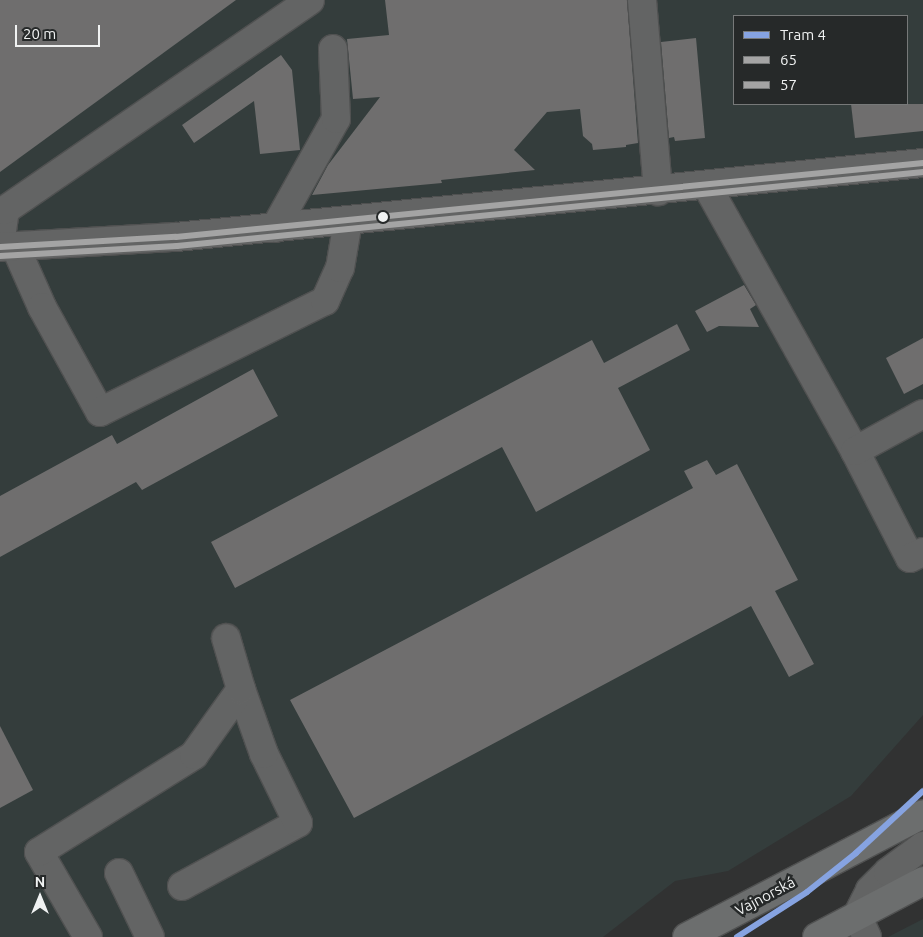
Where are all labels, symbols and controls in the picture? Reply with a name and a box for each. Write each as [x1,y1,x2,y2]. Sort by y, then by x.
scale bar [18,15,102,47]
legend [733,15,908,105]
text: 20 m [23,25,56,42]
text: Tram 4 [780,26,826,43]
text: 65 [780,51,797,68]
text: 57 [780,76,797,93]
unlabelled marker [378,212,388,222]
north arrow [15,872,65,922]
street label: Vajnorská [732,873,798,919]
text: N [35,874,45,890]

